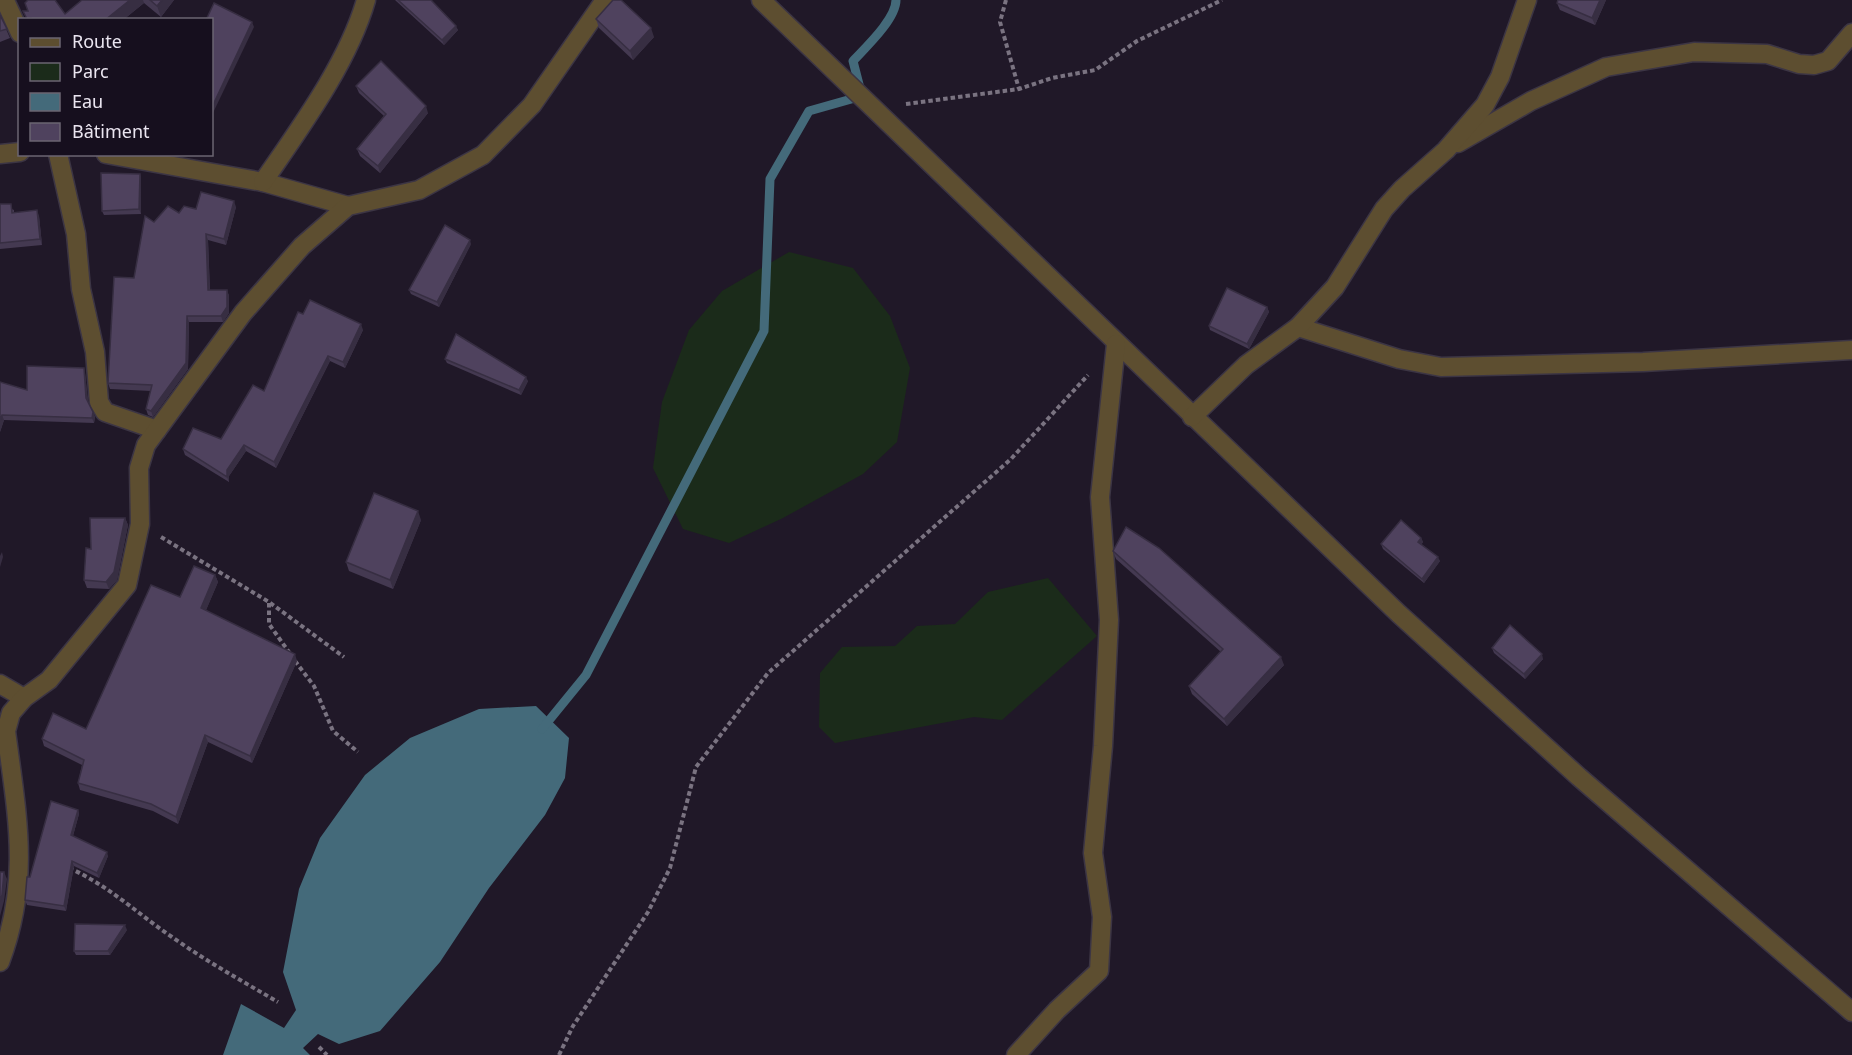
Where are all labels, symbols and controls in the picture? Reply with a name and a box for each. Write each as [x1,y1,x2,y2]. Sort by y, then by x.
legend [18,18,213,156]
text: Route [72,29,122,53]
text: Parc [72,59,109,83]
text: Eau [72,89,103,113]
text: Bâtiment [72,119,150,143]

